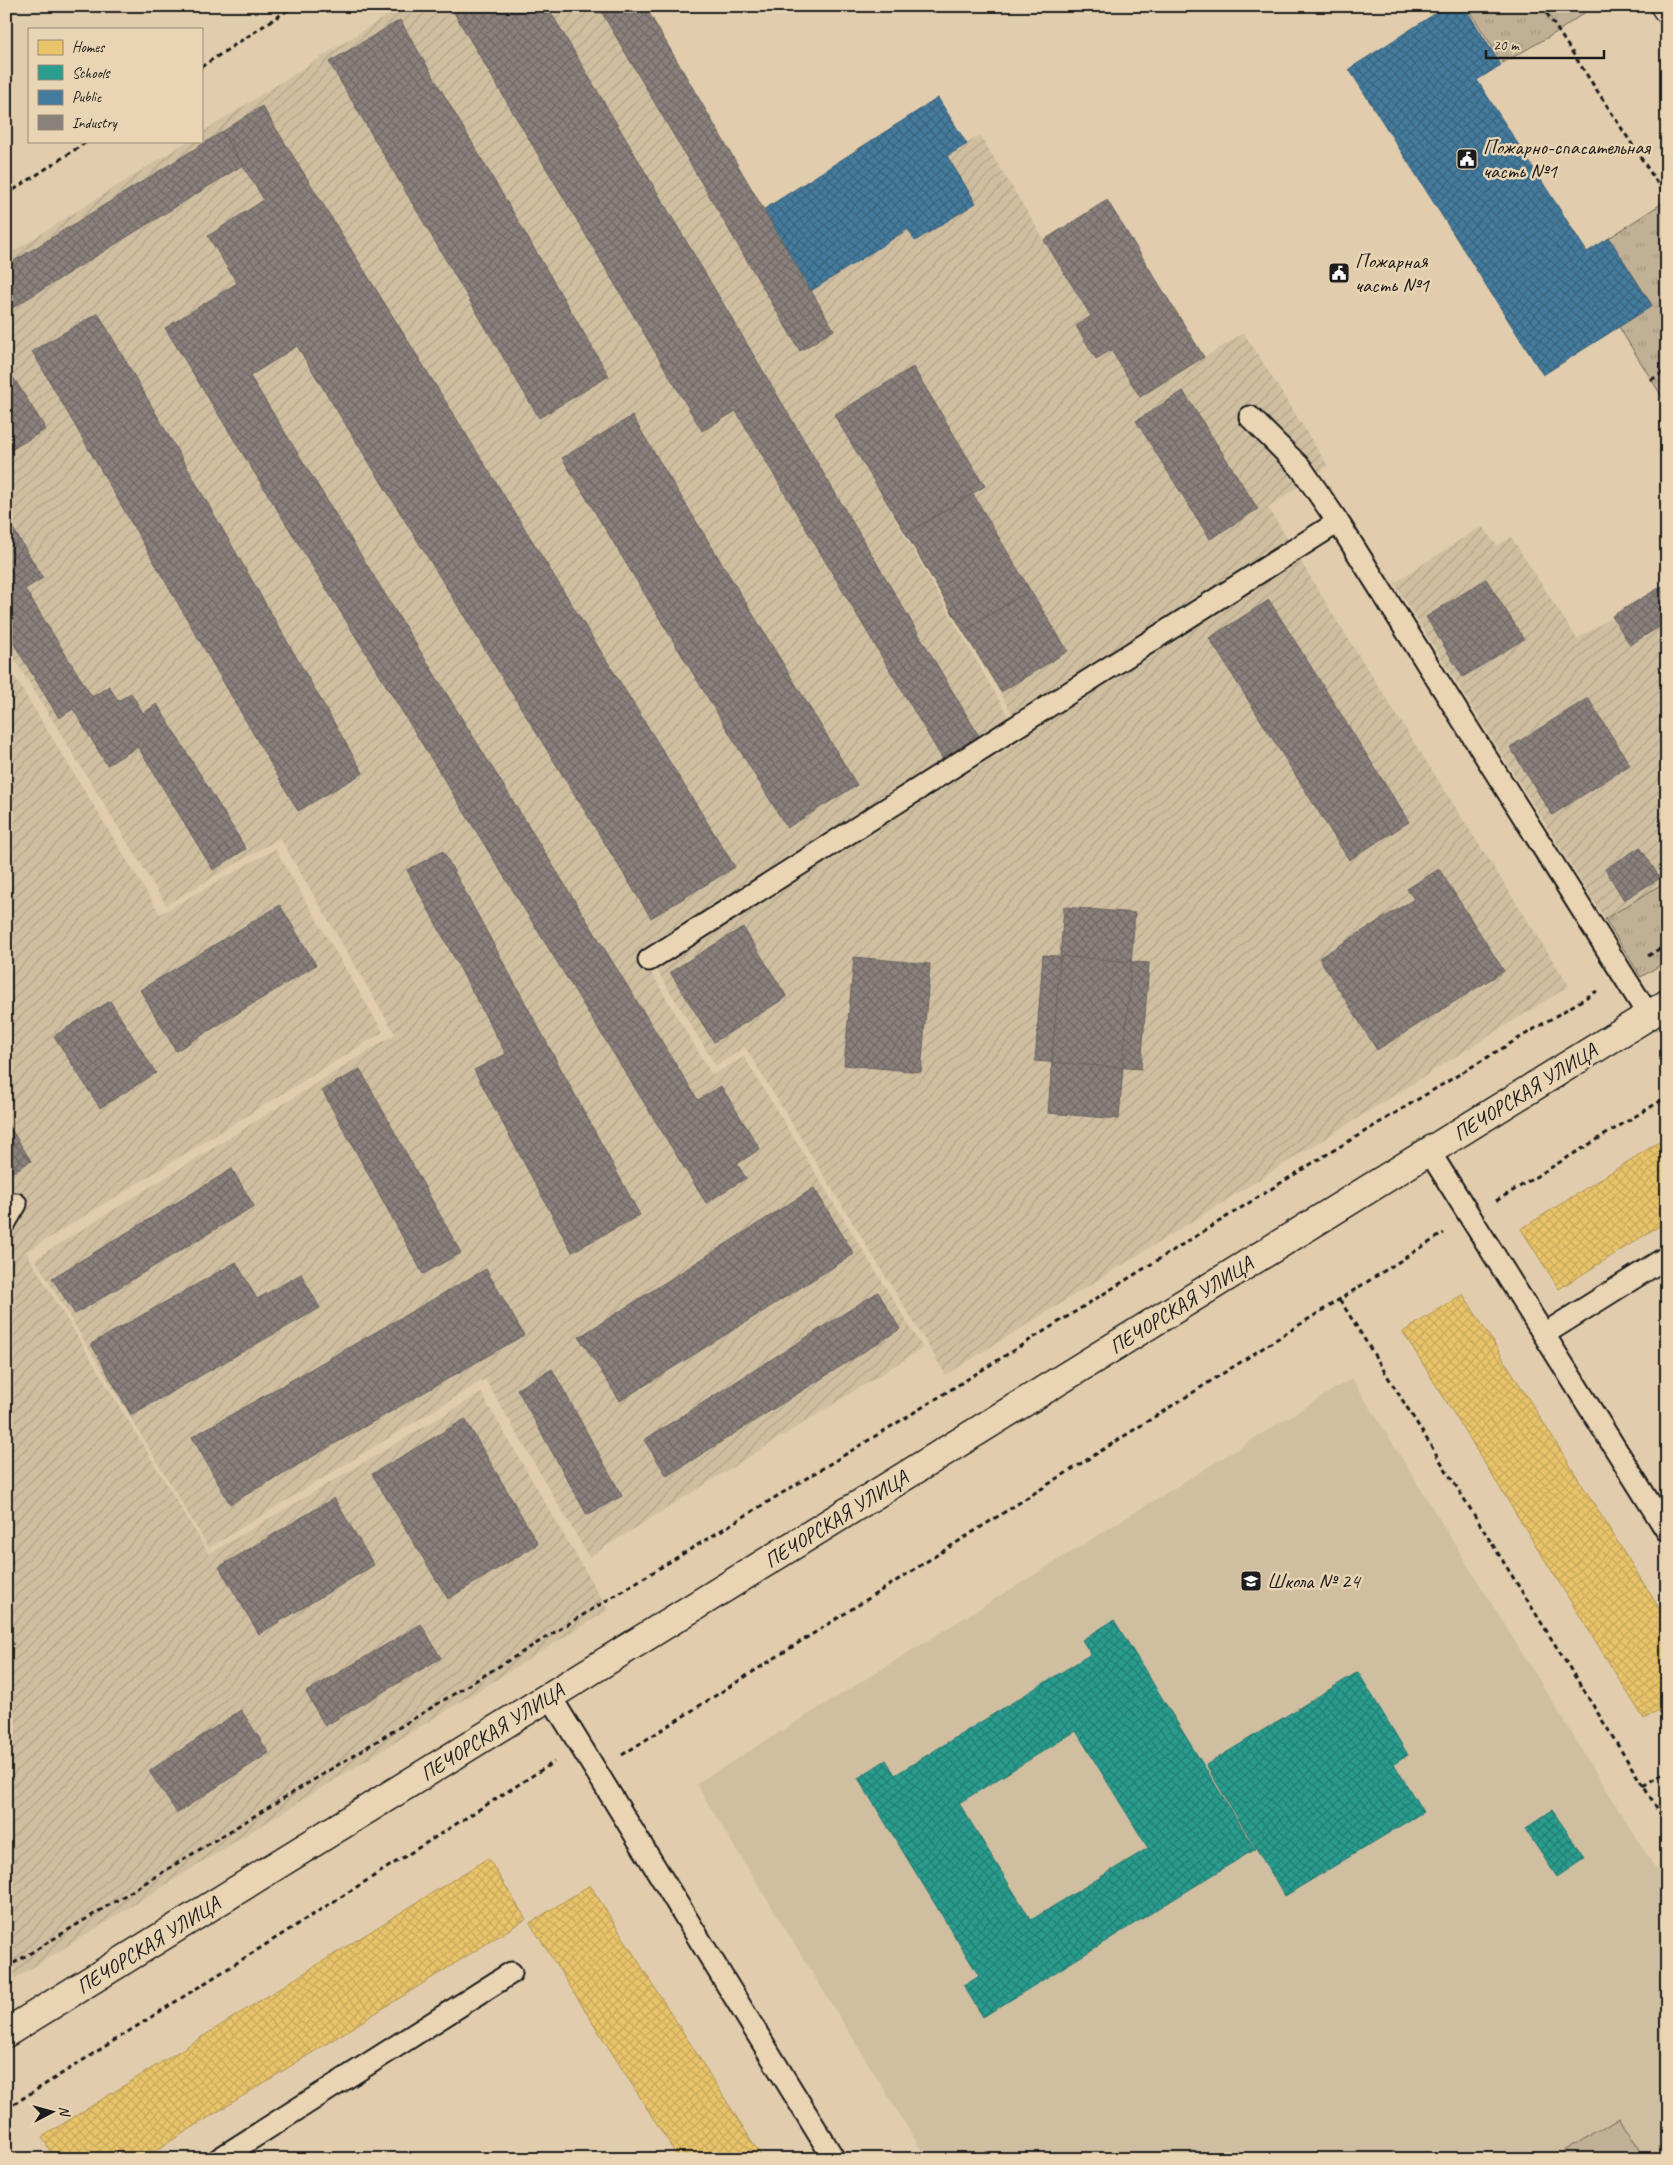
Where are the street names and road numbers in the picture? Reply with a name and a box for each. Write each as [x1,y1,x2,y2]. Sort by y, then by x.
street label: ПЕЧОРСКАЯ УЛИЦА [1448,1037,1603,1147]
street label: ПЕЧОРСКАЯ УЛИЦА [1104,1250,1259,1360]
street label: ПЕЧОРСКАЯ УЛИЦА [759,1464,914,1574]
street label: ПЕЧОРСКАЯ УЛИЦА [415,1677,570,1787]
street label: ПЕЧОРСКАЯ УЛИЦА [71,1890,226,2000]

